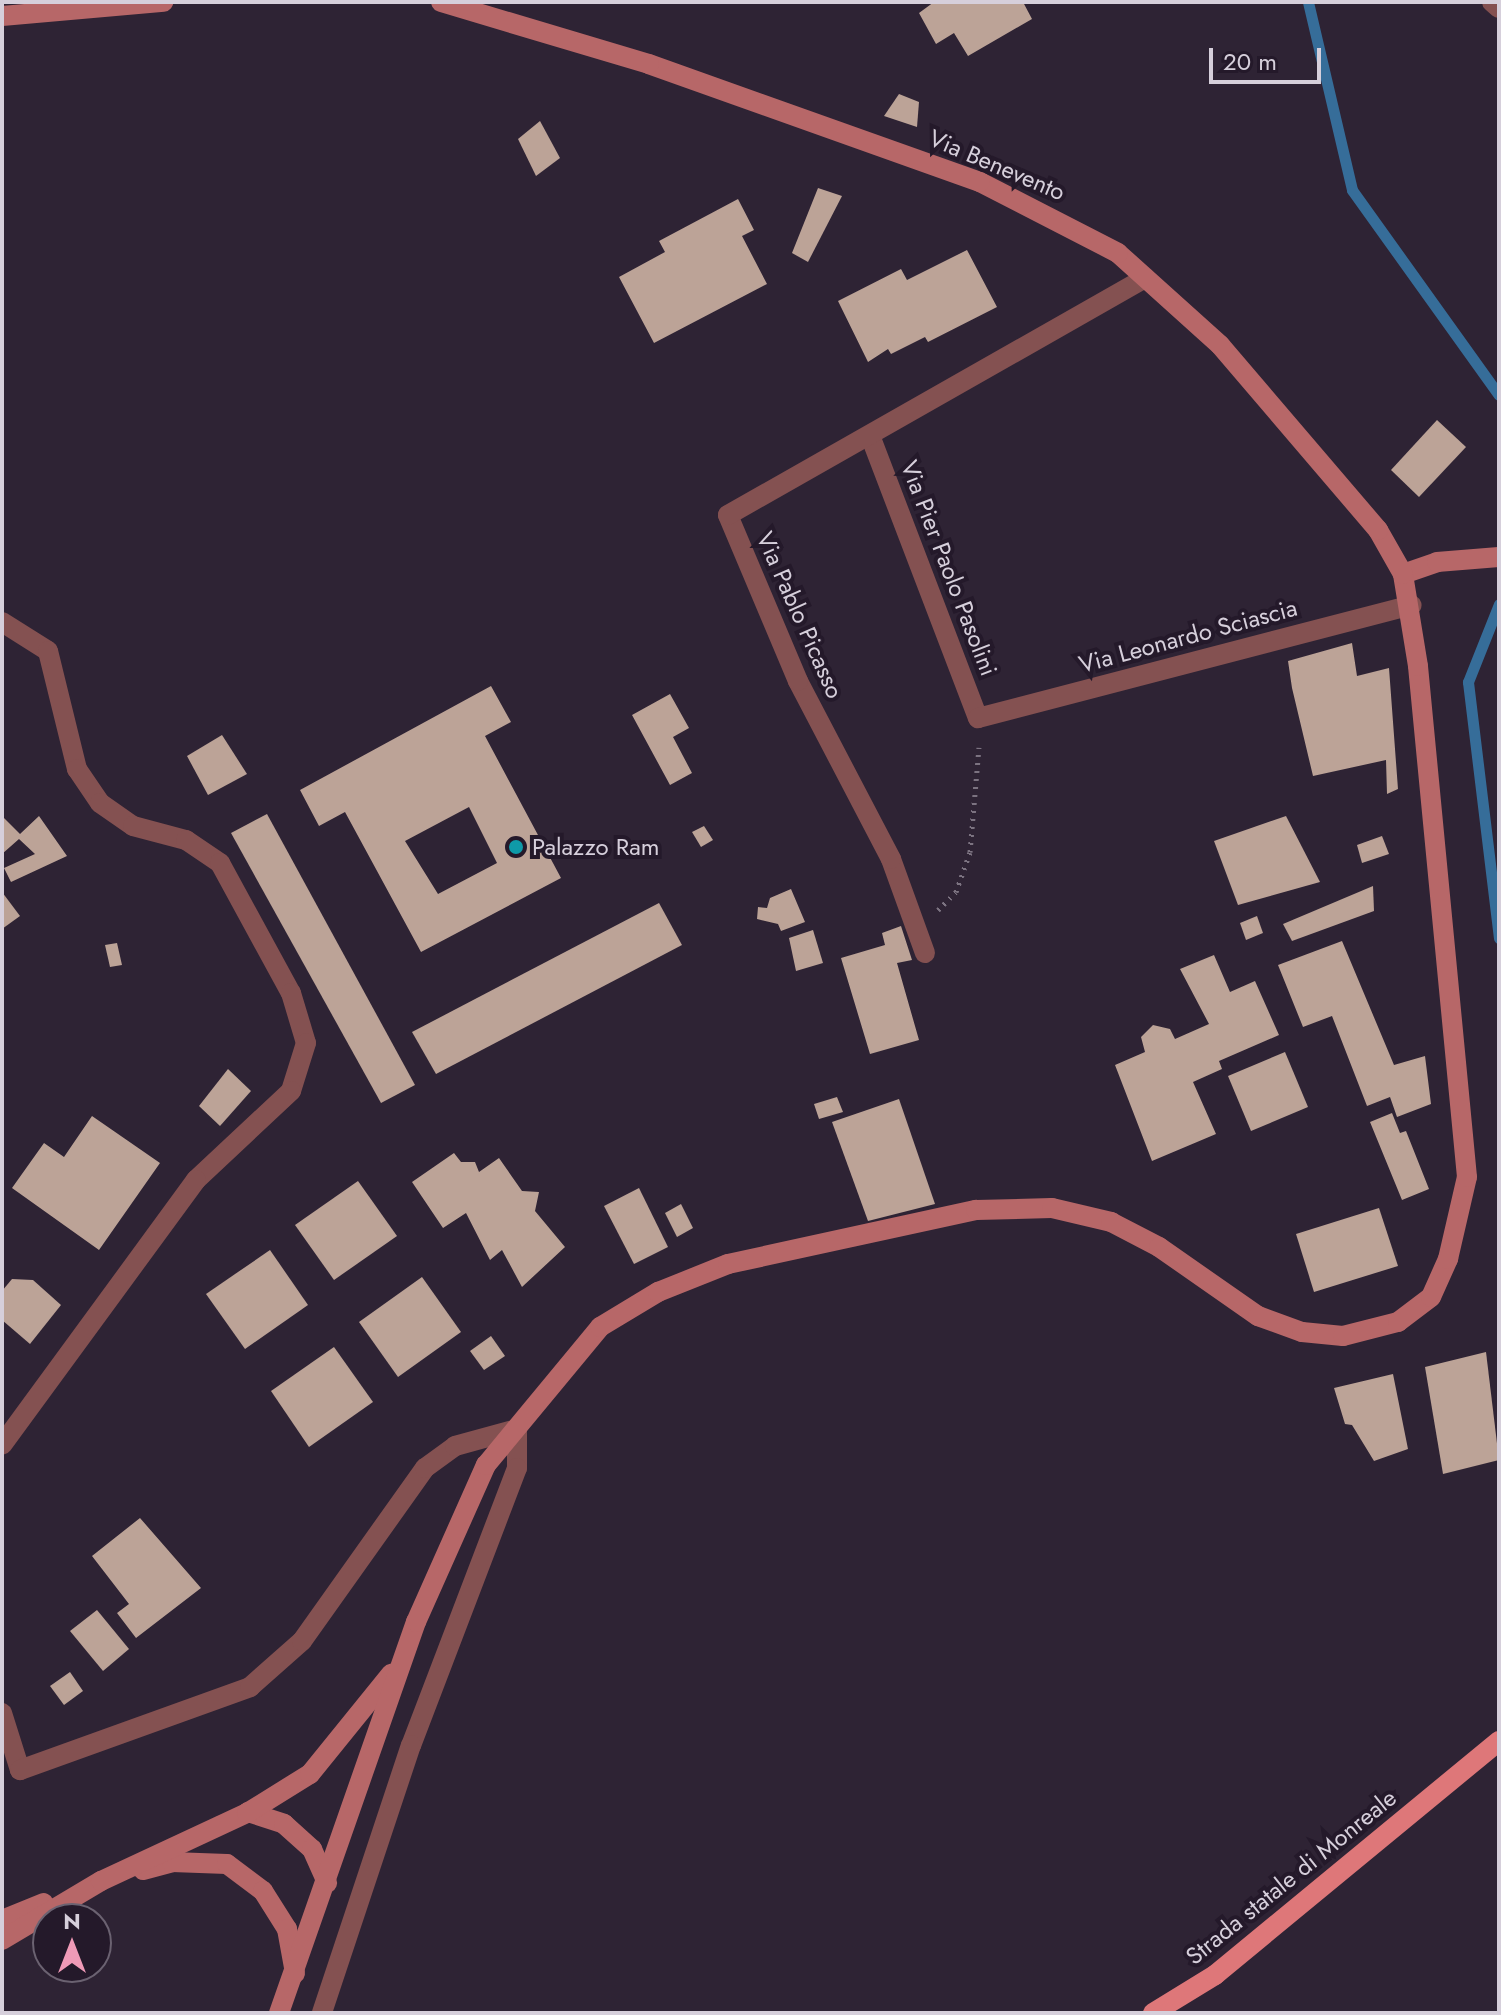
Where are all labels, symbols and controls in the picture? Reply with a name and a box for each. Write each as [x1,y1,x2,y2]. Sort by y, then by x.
scale bar [1213,32,1325,82]
text: 20 m [1223,44,1277,79]
street label: Via Benevento [925,123,1069,207]
street label: Via Pier Paolo Pasolini [895,456,1003,680]
street label: Via Pablo Picasso [750,527,850,703]
street label: Via Leonardo Sciascia [1076,593,1300,679]
place label: Palazzo Ram [532,833,659,861]
marker: Palazzo Ram [507,838,525,856]
street label: Strada statale di Monreale [1180,1783,1402,1971]
north arrow [32,1903,112,1983]
text: N [63,1905,81,1937]

